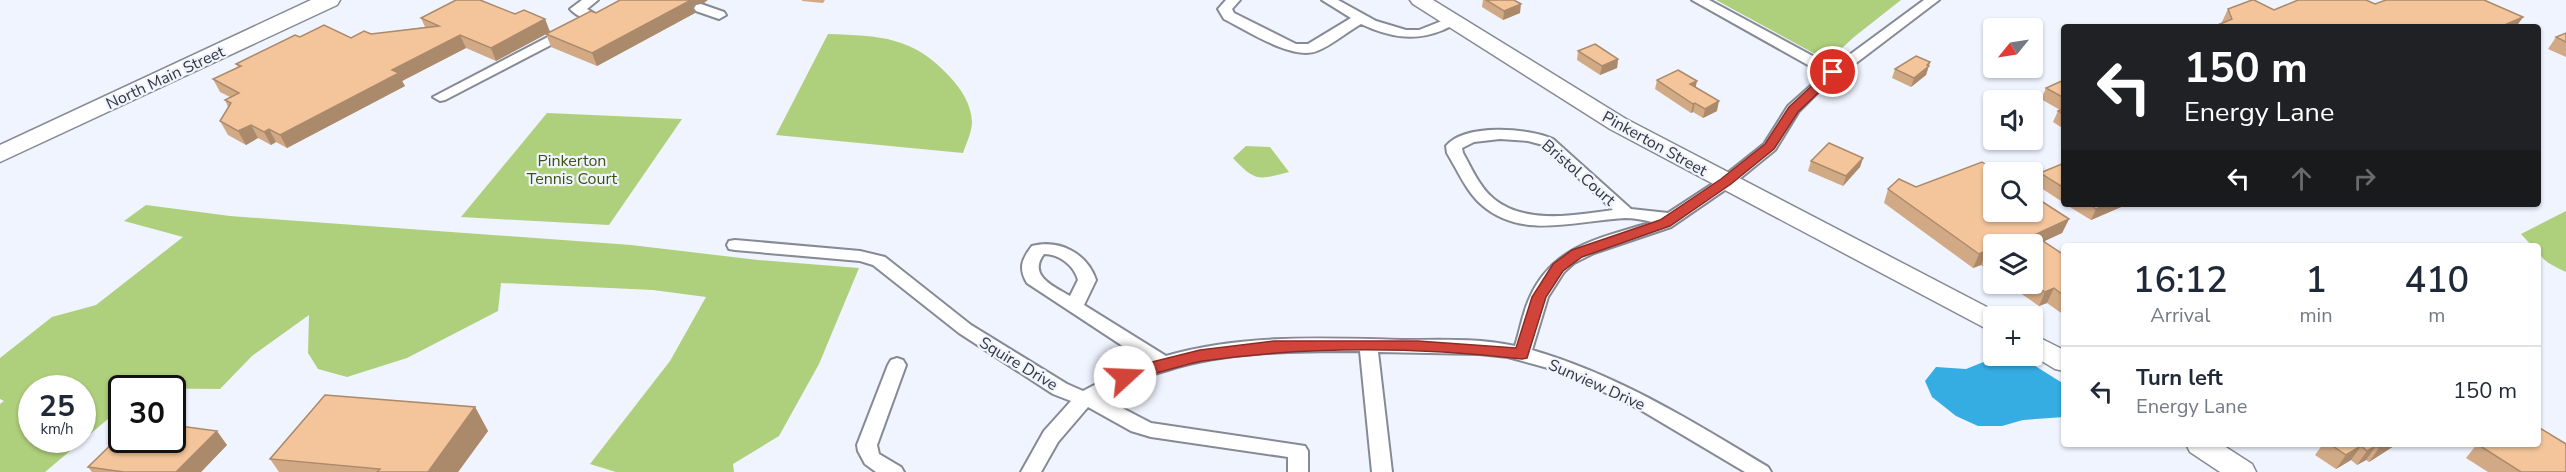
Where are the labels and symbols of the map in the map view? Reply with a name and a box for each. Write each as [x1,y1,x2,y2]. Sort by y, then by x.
north arrow [1983,18,2043,78]
street label: North Main Street [103,41,229,115]
pin [1807,46,1858,97]
street label: Pinkerton Street [1598,106,1711,182]
street label: Bristol Court [1537,135,1620,211]
park label: Pinkerton Tennis Court [527,150,618,190]
street label: Squire Drive [975,332,1062,396]
position arrow [1093,345,1157,409]
street label: Sunview Drive [1545,354,1648,416]
speed limit sign: 30 [108,375,186,453]

